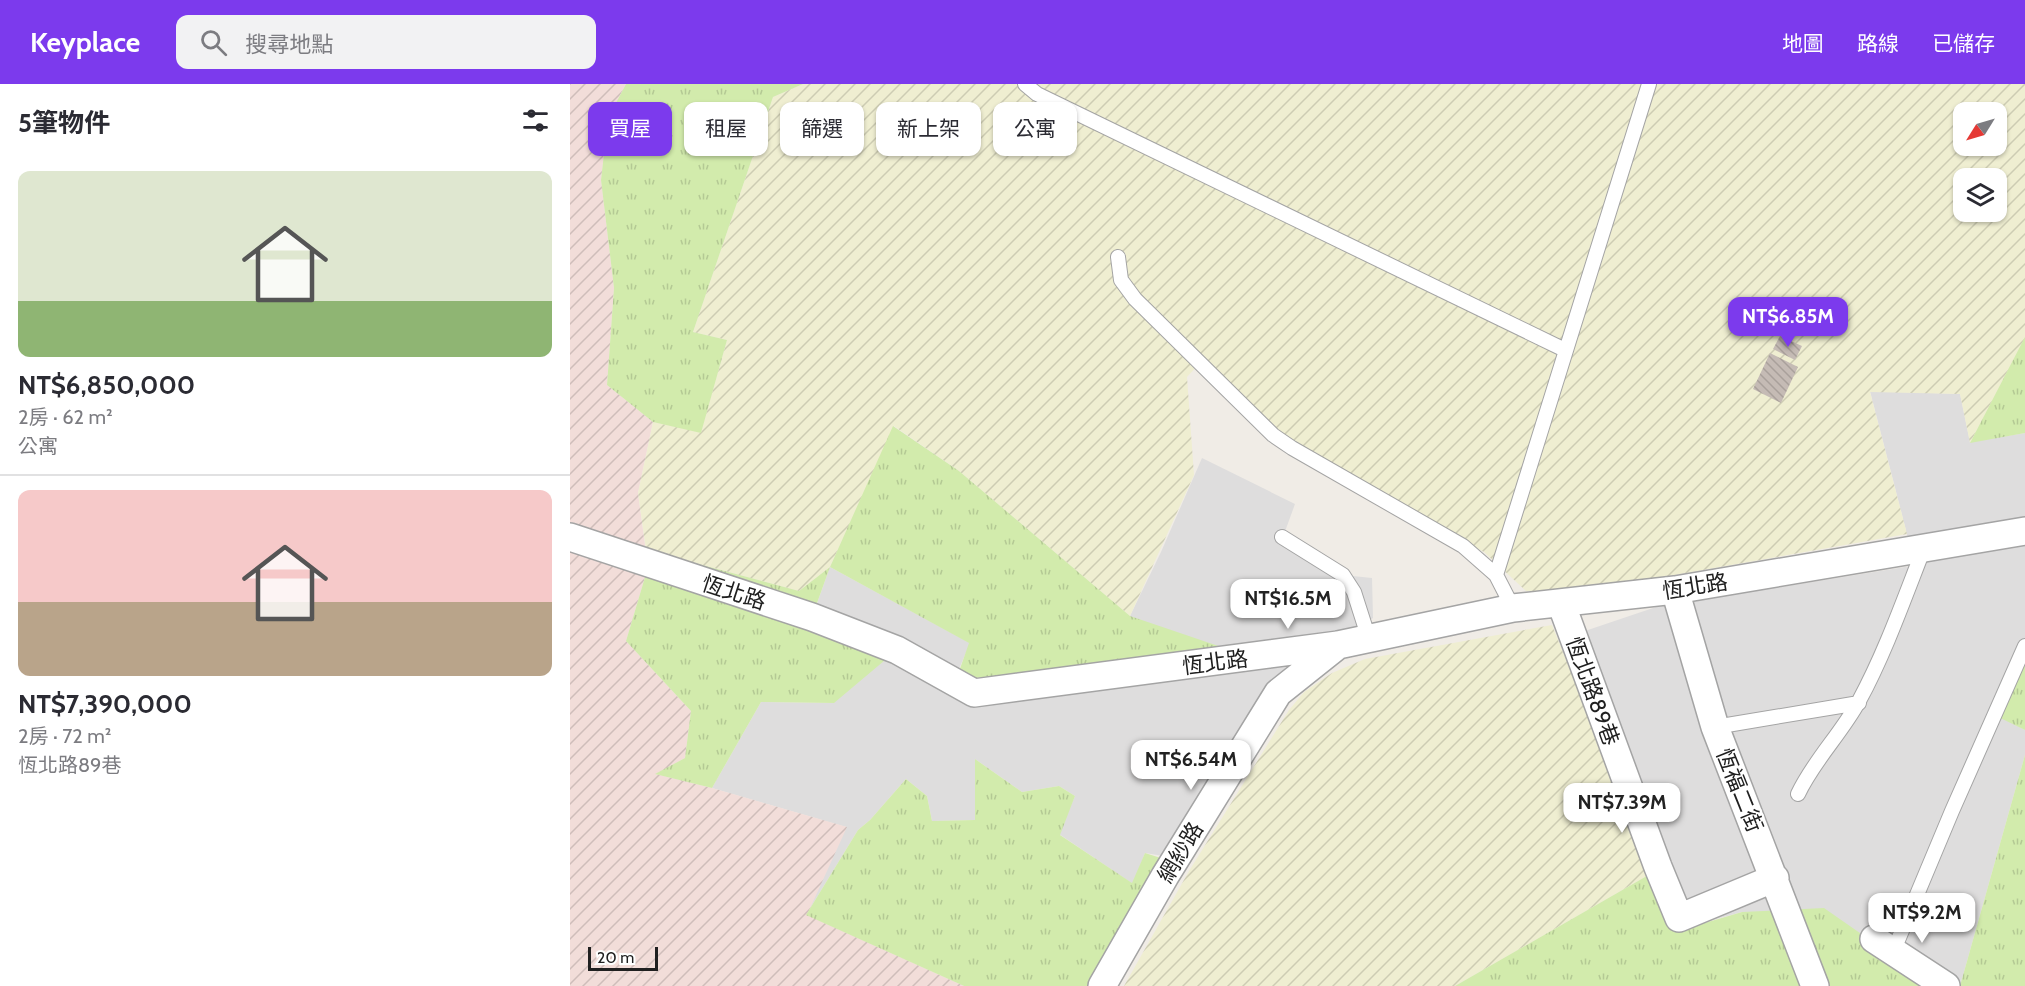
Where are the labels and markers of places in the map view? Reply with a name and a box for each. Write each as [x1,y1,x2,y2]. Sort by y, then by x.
pin: NT$6.85M [1726,297,1850,348]
pin: NT$16.5M [1226,579,1350,630]
pin: NT$6.54M [1129,740,1253,791]
pin: NT$7.39M [1560,783,1684,834]
pin: NT$9.2M [1867,893,1977,944]

